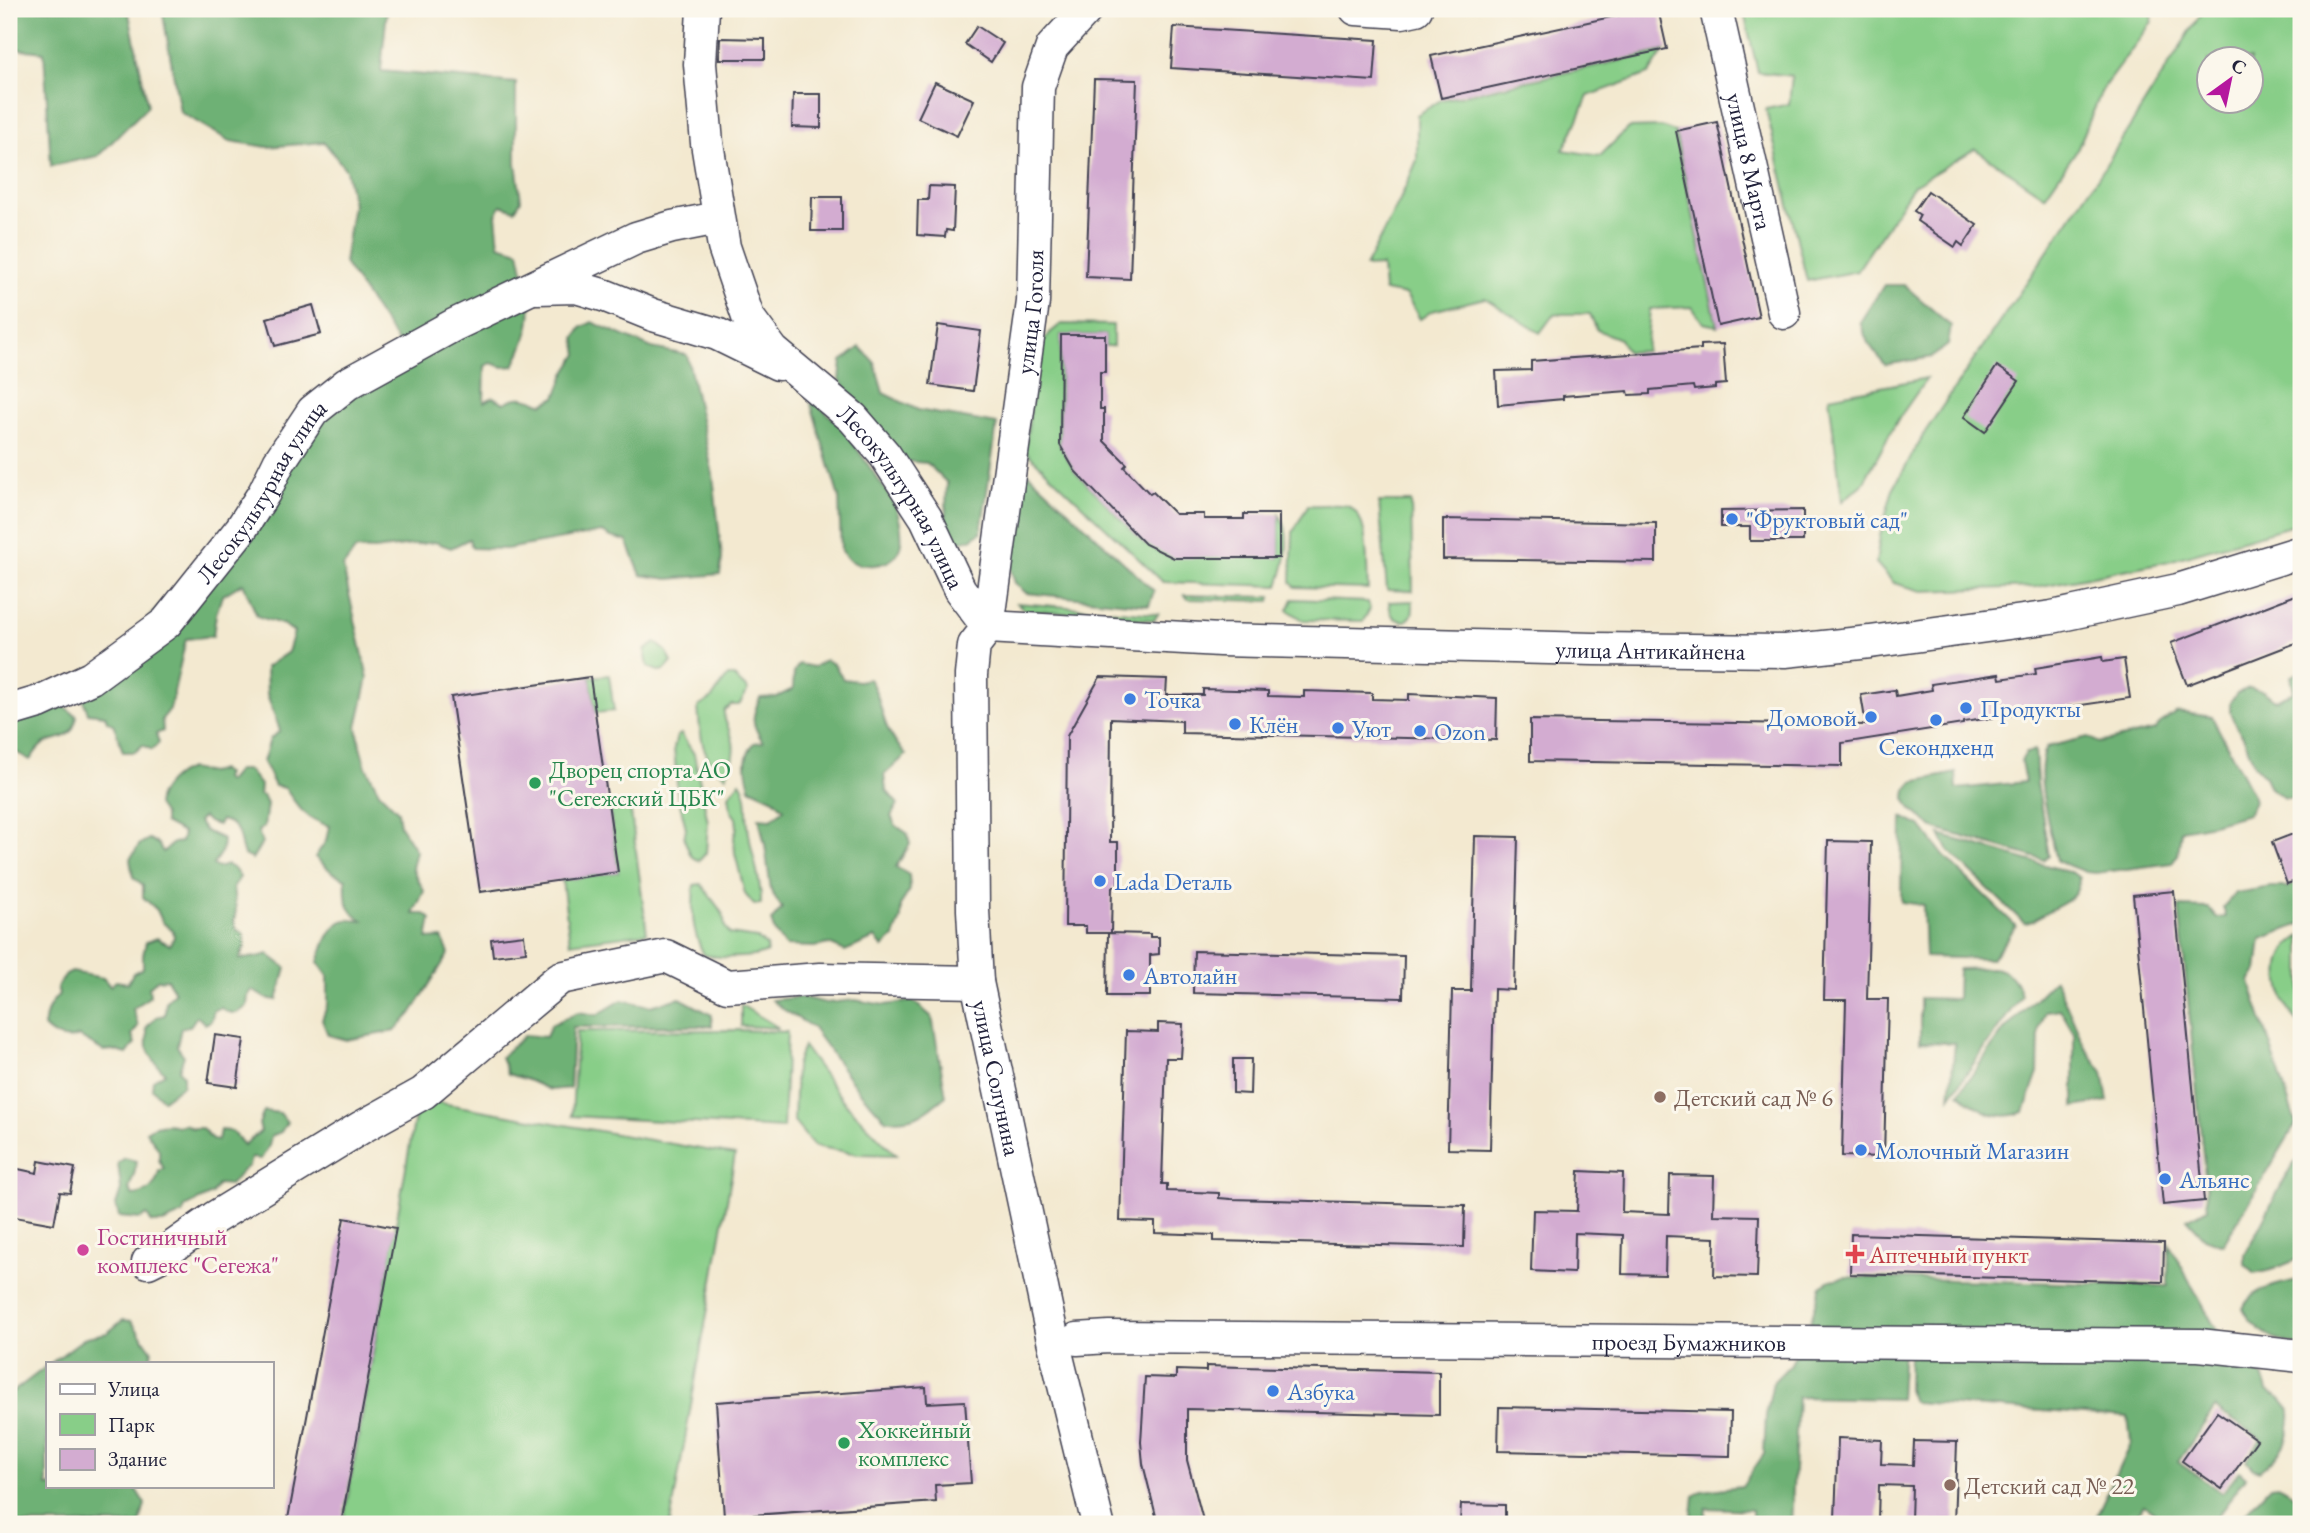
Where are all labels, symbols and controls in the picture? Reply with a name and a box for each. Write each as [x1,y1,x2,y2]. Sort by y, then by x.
north arrow [2194,46,2264,116]
text: С [2227,52,2251,80]
street label: улица 8 Марта [1720,90,1781,233]
street label: улица Гоголя [1008,249,1050,376]
street label: Лесокультурная улица [189,391,333,589]
street label: Лесокультурная улица [831,396,973,594]
place label: "Фруктовый сад" [1746,504,1908,535]
marker: "Фруктовый сад" [1724,511,1740,527]
street label: улица Антикайнена [1555,633,1746,666]
place label: Точка [1144,684,1201,715]
marker: Точка [1122,691,1138,707]
place label: Продукты [1980,693,2081,724]
marker: Продукты [1958,700,1974,716]
place label: Домовой [1767,702,1857,733]
place label: Клён [1249,709,1298,740]
marker: Домовой [1863,709,1879,725]
marker: Секондхенд [1928,712,1944,728]
place label: Уют [1351,713,1391,744]
marker: Клён [1227,716,1243,732]
place label: Ozon [1434,716,1486,747]
marker: Уют [1330,720,1346,736]
marker: Ozon [1412,723,1428,739]
place label: Секондхенд [1878,731,1994,762]
place label: Дворец спорта АО "Сегежский ЦБК" [549,754,731,813]
marker: Дворец спорта АО "Сегежский ЦБК" [527,775,543,791]
place label: Lada Dеталь [1114,866,1232,897]
marker: Lada Dеталь [1092,873,1108,889]
place label: Автолайн [1142,960,1237,991]
marker: Автолайн [1121,967,1137,983]
street label: улица Солунина [966,997,1029,1159]
place label: Детский сад № 6 [1674,1082,1833,1113]
marker: Детский сад № 6 [1652,1089,1668,1105]
place label: Молочный Магазин [1875,1135,2069,1166]
marker: Молочный Магазин [1853,1142,1869,1158]
place label: Альянс [2178,1164,2250,1195]
marker: Альянс [2157,1171,2173,1187]
place label: Гостиничный комплекс "Сегежа" [97,1221,279,1280]
place label: Аптечный пункт [1868,1239,2029,1270]
marker: Гостиничный комплекс "Сегежа" [75,1242,91,1258]
marker: Аптечный пункт [1847,1246,1863,1262]
street label: проезд Бумажников [1592,1325,1786,1357]
legend [46,1362,273,1488]
text: Улица [107,1375,160,1402]
place label: Азбука [1286,1376,1355,1407]
marker: Азбука [1265,1383,1281,1399]
text: Парк [108,1411,155,1438]
place label: Хоккейный комплекс [857,1414,972,1473]
marker: Хоккейный комплекс [836,1435,852,1451]
text: Здание [108,1445,167,1472]
place label: Детский сад № 22 [1964,1470,2135,1501]
marker: Детский сад № 22 [1942,1477,1958,1493]

